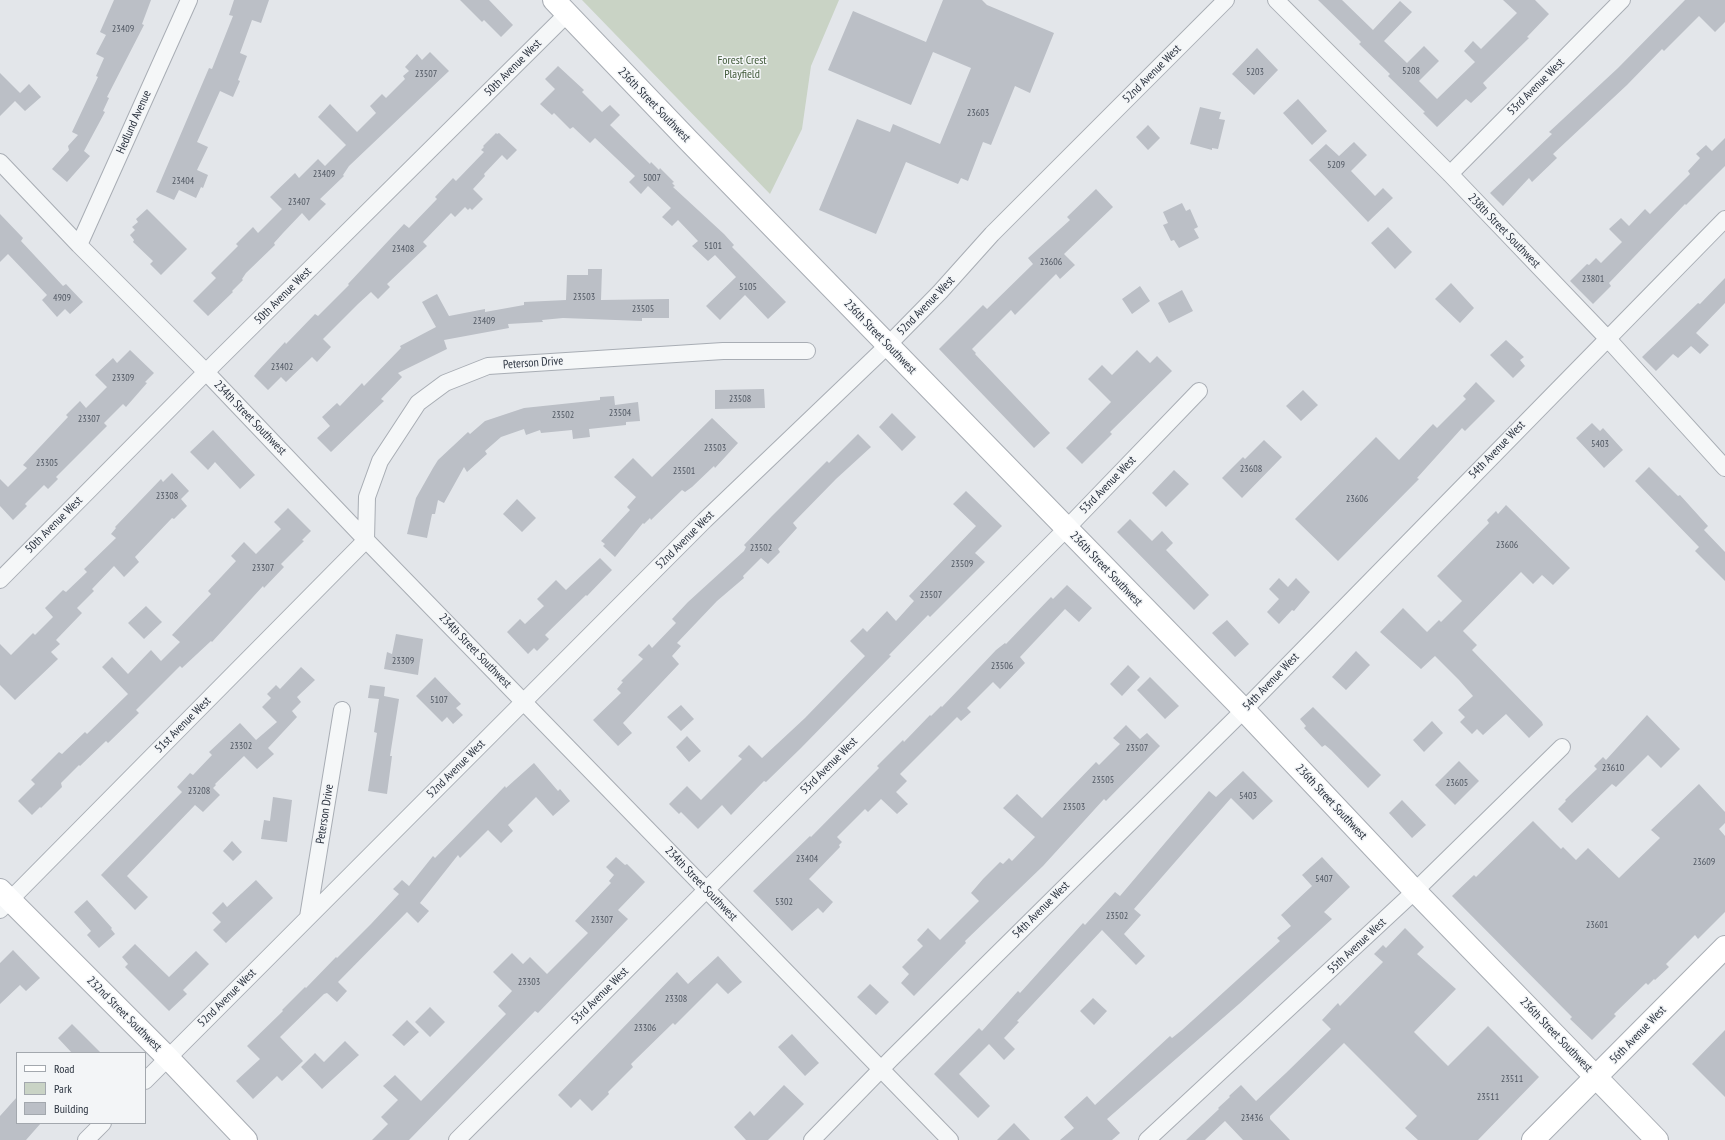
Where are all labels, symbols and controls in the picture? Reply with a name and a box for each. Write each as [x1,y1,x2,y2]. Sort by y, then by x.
house number: 23409 [112,23,134,35]
street label: 50th Avenue West [481,36,545,100]
street label: 52nd Avenue West [1120,42,1184,106]
park label: Forest Crest Playfield [717,54,767,82]
street label: 53rd Avenue West [1505,56,1567,118]
street label: 236th Street Southwest [615,65,693,145]
house number: 5208 [1402,65,1420,77]
house number: 5203 [1246,66,1264,78]
house number: 23507 [415,68,437,80]
street label: Hedlund Avenue [114,88,154,156]
house number: 23603 [967,107,989,119]
house number: 5209 [1327,159,1345,171]
house number: 23409 [313,168,335,180]
house number: 5007 [643,172,661,184]
house number: 23404 [172,175,194,187]
street label: 238th Street Southwest [1465,191,1543,271]
house number: 23407 [288,196,310,208]
house number: 5101 [704,240,722,252]
house number: 23408 [392,243,414,255]
house number: 23606 [1040,256,1062,268]
street label: 50th Avenue West [251,264,315,328]
street label: 52nd Avenue West [894,273,958,339]
house number: 23801 [1582,273,1604,285]
house number: 5105 [739,281,757,293]
house number: 23503 [573,291,595,303]
house number: 4909 [53,292,71,304]
street label: 236th Street Southwest [841,297,919,377]
house number: 23505 [632,303,654,315]
house number: 23409 [473,315,495,327]
street label: Peterson Drive [502,354,564,372]
house number: 23402 [271,361,293,373]
house number: 23309 [112,372,134,384]
street label: 234th Street Southwest [211,378,289,458]
house number: 23508 [729,393,751,405]
house number: 23504 [609,407,631,419]
house number: 23502 [552,409,574,421]
house number: 23307 [78,413,100,425]
street label: 54th Avenue West [1466,418,1528,482]
house number: 5403 [1591,438,1609,450]
house number: 23503 [704,442,726,454]
street label: 53rd Avenue West [1077,453,1139,517]
house number: 23305 [36,457,58,469]
house number: 23608 [1240,463,1262,475]
house number: 23501 [673,465,695,477]
house number: 23308 [156,490,178,502]
street label: 50th Avenue West [22,493,86,557]
house number: 23606 [1346,493,1368,505]
street label: 52nd Avenue West [653,508,717,572]
street label: 236th Street Southwest [1067,529,1145,609]
house number: 23606 [1496,539,1518,551]
house number: 23502 [750,542,772,554]
house number: 23509 [951,558,973,570]
house number: 23307 [252,562,274,574]
house number: 23507 [920,589,942,601]
street label: 234th Street Southwest [436,611,514,691]
street label: 54th Avenue West [1240,650,1302,714]
house number: 23309 [392,655,414,667]
house number: 23506 [991,660,1013,672]
street label: 51st Avenue West [152,694,214,756]
house number: 5107 [430,694,448,706]
street label: 53rd Avenue West [798,735,860,797]
street label: 52nd Avenue West [424,737,488,801]
house number: 23302 [230,740,252,752]
house number: 23507 [1126,742,1148,754]
street label: 236th Street Southwest [1292,761,1370,843]
house number: 23610 [1602,762,1624,774]
house number: 23505 [1092,774,1114,786]
house number: 23605 [1446,777,1468,789]
street label: Peterson Drive [313,783,337,845]
house number: 23208 [188,785,210,797]
house number: 5403 [1239,790,1257,802]
house number: 23503 [1063,801,1085,813]
street label: 234th Street Southwest [662,844,740,924]
house number: 23404 [796,853,818,865]
house number: 23609 [1693,856,1715,868]
house number: 5407 [1315,873,1333,885]
street label: 54th Avenue West [1009,878,1073,942]
house number: 5302 [775,896,793,908]
house number: 23502 [1106,910,1128,922]
house number: 23307 [591,914,613,926]
street label: 55th Avenue West [1325,915,1389,977]
house number: 23601 [1586,919,1608,931]
street label: 53rd Avenue West [569,965,631,1027]
street label: 52nd Avenue West [195,966,259,1030]
street label: 232nd Street Southwest [84,974,164,1054]
house number: 23303 [518,976,540,988]
house number: 23308 [665,993,687,1005]
street label: 236th Street Southwest [1517,995,1595,1075]
street label: 56th Avenue West [1607,1003,1669,1067]
house number: 23306 [634,1022,656,1034]
legend [16,1052,146,1124]
text: Road [54,1061,74,1076]
house number: 23511 [1501,1073,1523,1085]
text: Park [54,1081,72,1096]
house number: 23511 [1477,1091,1499,1103]
text: Building [54,1101,89,1116]
house number: 23436 [1241,1112,1263,1124]

